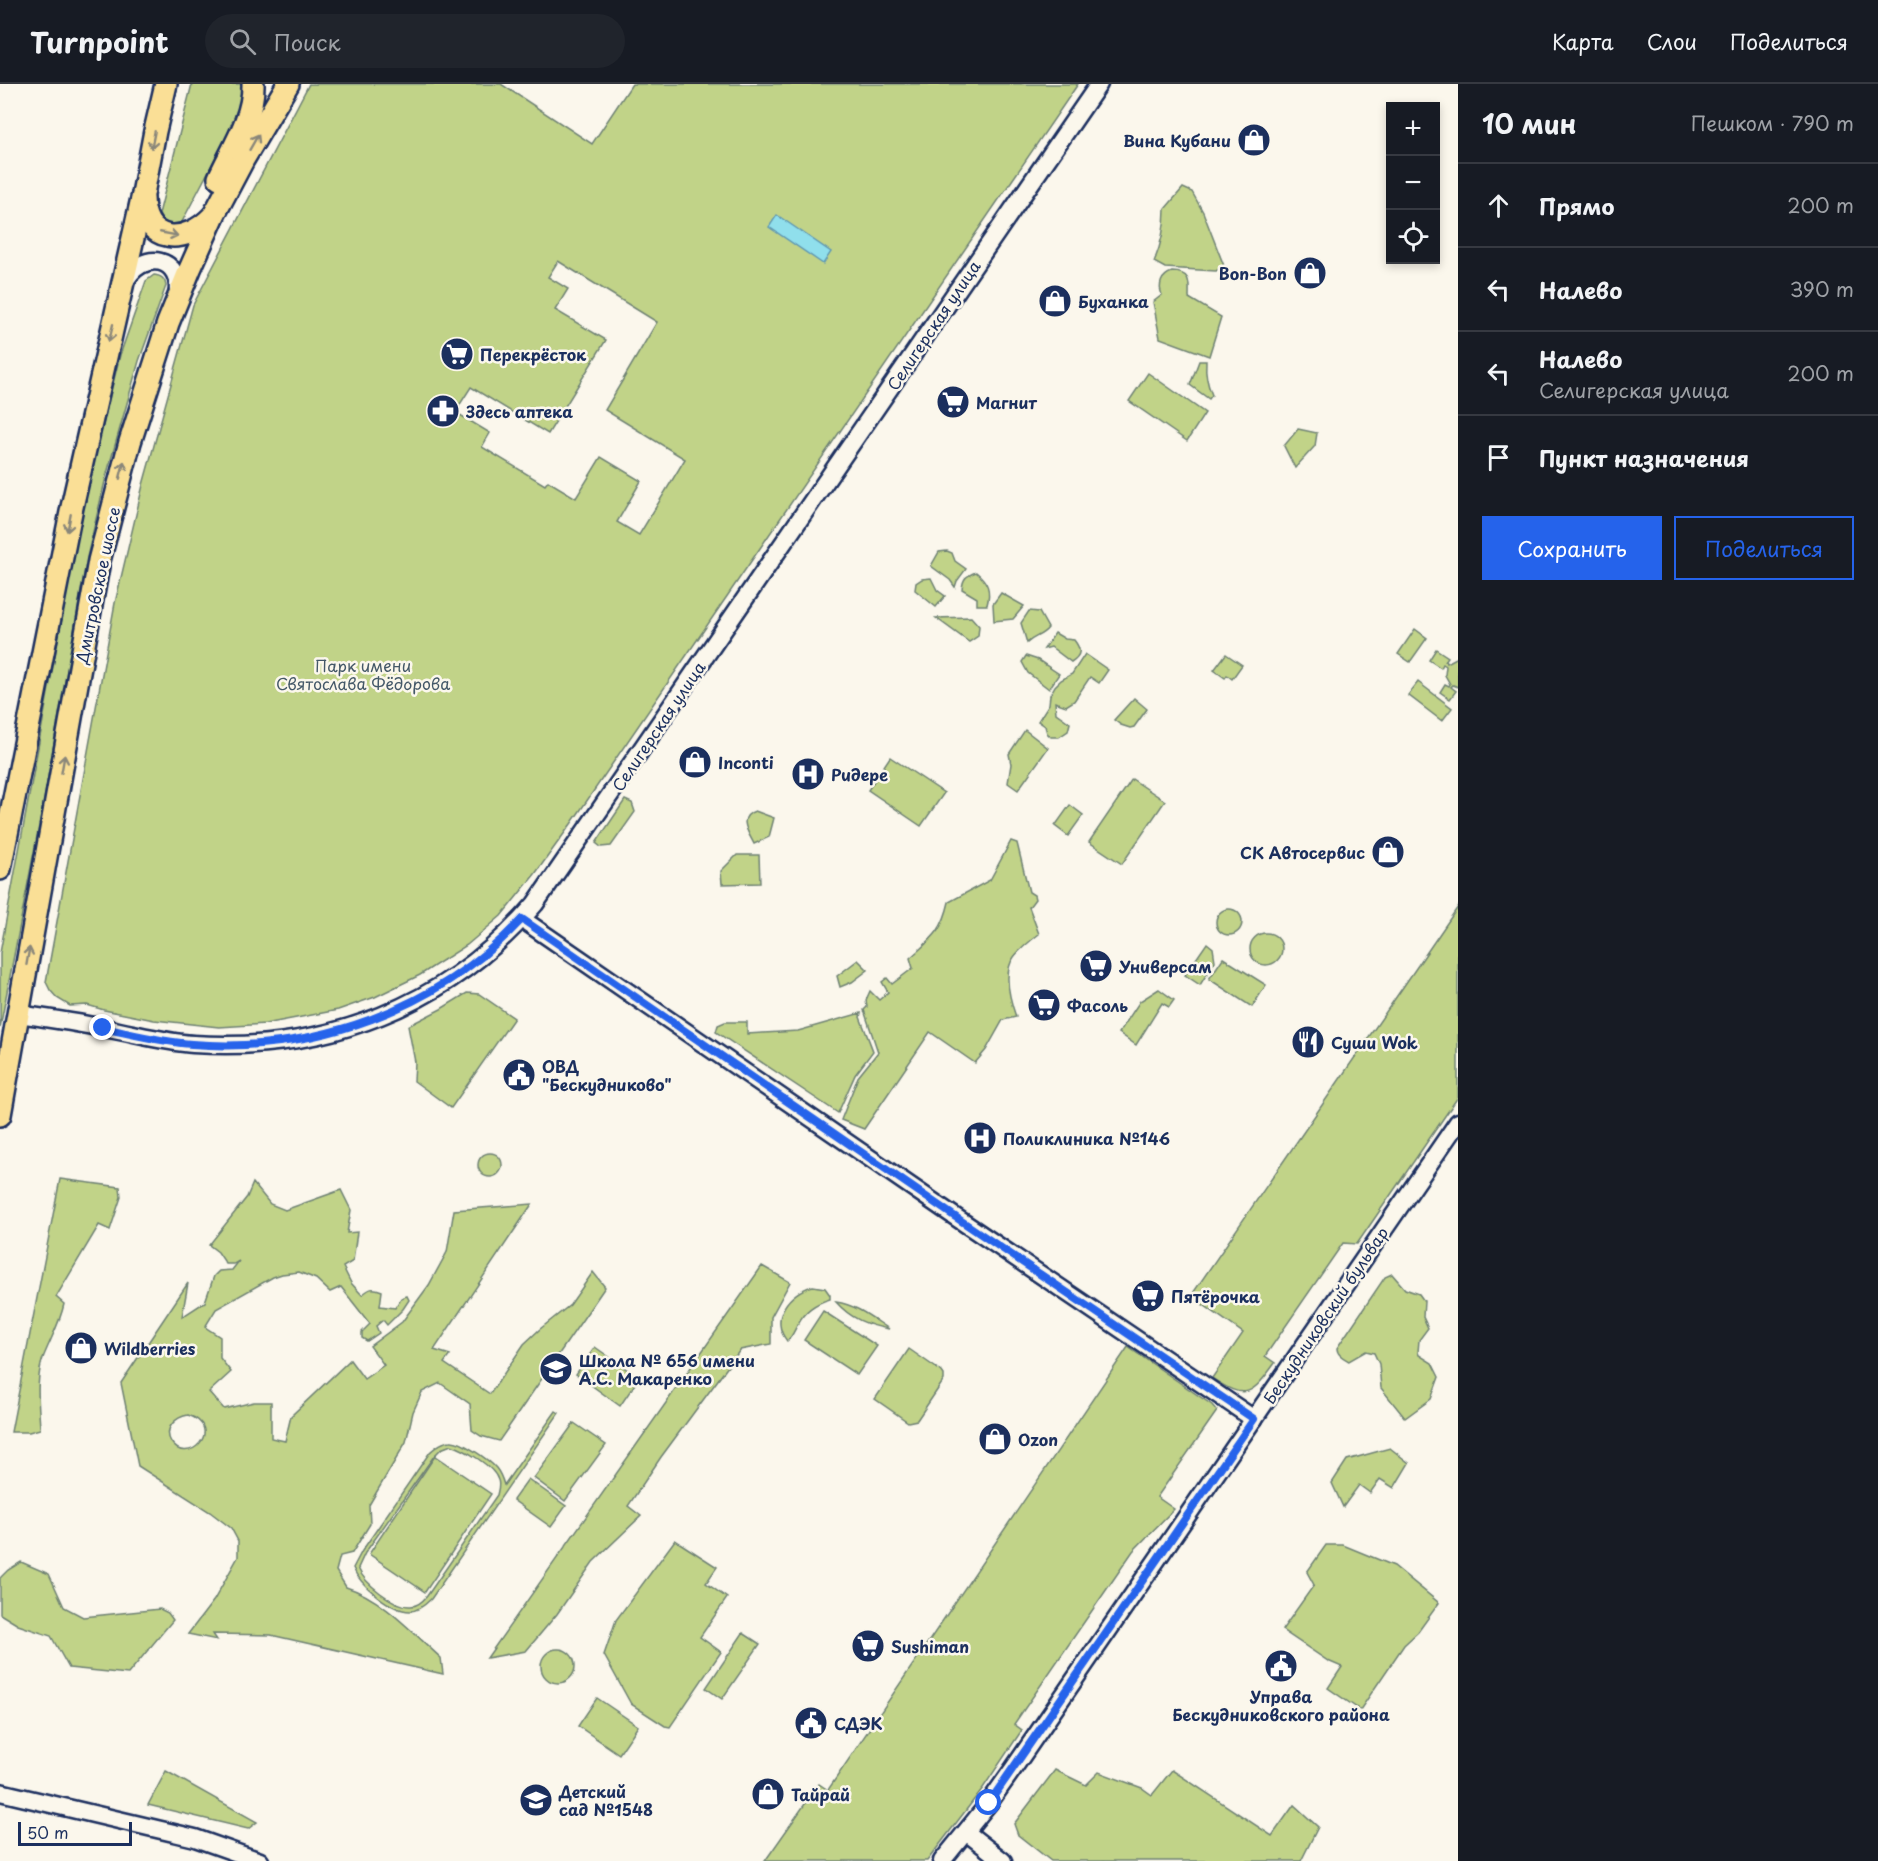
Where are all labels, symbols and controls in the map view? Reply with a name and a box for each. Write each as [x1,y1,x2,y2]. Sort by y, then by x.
search box [205,14,625,68]
text: Turnpoint [30,20,169,63]
icon: search [226,25,259,58]
text: Поиск [274,25,341,58]
text: Карта [1552,25,1614,57]
text: Слои [1647,25,1697,57]
text: Поделиться [1730,25,1848,57]
map controls [1386,102,1440,264]
button: + [1386,102,1440,156]
text: 10 мин [1482,104,1577,143]
text: Пешком · 790 m [1691,108,1854,138]
shop icon: Вина Кубани [1236,122,1272,158]
place label: Вина Кубани [1123,128,1231,152]
one-way arrow [147,130,158,149]
one-way arrow [248,134,260,151]
button: − [1386,156,1440,210]
icon: ahead [1482,189,1515,222]
text: Прямо [1539,189,1614,222]
text: 200 m [1787,190,1854,220]
button: locate [1386,210,1440,264]
one-way arrow [159,229,178,240]
street label: Селигерская улица [881,255,985,395]
shop icon: Bon-Bon [1292,255,1328,291]
place label: Bon-Bon [1219,261,1287,285]
icon: left [1482,273,1515,306]
text: Налево [1539,273,1622,306]
text: 390 m [1790,274,1854,304]
shop icon: Буханка [1037,283,1073,319]
place label: Буханка [1078,289,1149,313]
one-way arrow [105,323,116,342]
supermarket icon: Перекрёсток [439,336,475,372]
place label: Перекрёсток [480,342,587,366]
text: Налево [1539,342,1622,375]
icon: left [1482,357,1515,390]
text: 200 m [1787,358,1854,388]
text: Селигерская улица [1539,375,1729,405]
supermarket icon: Магнит [935,384,971,420]
place label: Магнит [976,390,1038,414]
pharmacy icon: Здесь аптека [425,393,461,429]
place label: Здесь аптека [465,399,573,423]
icon: arrive [1482,441,1515,474]
text: Пункт назначения [1539,441,1749,474]
one-way arrow [117,461,129,480]
street label: Дмитровское шоссе [68,505,125,666]
one-way arrow [63,513,74,533]
button: Сохранить [1482,516,1662,580]
button: Поделиться [1674,516,1854,580]
park label: Парк имени Святослава Фёдорова [276,653,450,695]
street label: Селигерская улица [606,656,710,796]
shop icon: Inconti [677,744,713,780]
place label: Inconti [718,750,774,774]
one-way arrow [57,755,68,775]
hospital icon: Ридере [790,756,826,792]
place label: Ридере [831,762,888,786]
shop icon: СК Автосервис [1370,834,1406,870]
place label: СК Автосервис [1240,840,1365,864]
one-way arrow [23,947,34,966]
supermarket icon: Универсам [1078,948,1114,984]
place label: Универсам [1118,954,1212,978]
supermarket icon: Фасоль [1026,987,1062,1023]
place label: Фасоль [1067,993,1128,1017]
route end [89,1014,115,1040]
restaurant icon: Суши Wok [1290,1024,1326,1060]
place label: Суши Wok [1331,1030,1418,1054]
place label: ОВД "Бескудниково" [542,1054,672,1096]
public building icon: ОВД "Бескудниково" [501,1057,537,1093]
hospital icon: Поликлиника №146 [962,1120,998,1156]
place label: Поликлиника №146 [1003,1126,1170,1150]
street label: Бескудниковский бульвар [1257,1222,1393,1408]
supermarket icon: Пятёрочка [1130,1278,1166,1314]
place label: Пятёрочка [1171,1284,1260,1308]
shop icon: Wildberries [63,1330,99,1366]
place label: Wildberries [104,1336,196,1360]
place label: Школа № 656 имени А.С. Макаренко [579,1348,755,1390]
school or university icon: Школа № 656 имени А.С. Макаренко [538,1351,574,1387]
shop icon: Ozon [977,1421,1013,1457]
place label: Ozon [1018,1427,1058,1451]
supermarket icon: Sushiman [850,1628,886,1664]
place label: Sushiman [891,1634,969,1658]
public building icon: Управа Бескудниковского района [1263,1648,1299,1684]
place label: Управа Бескудниковского района [1172,1684,1390,1726]
public building icon: СДЭК [793,1705,829,1741]
place label: СДЭК [834,1711,882,1735]
shop icon: Тайрай [750,1776,786,1812]
place label: Детский сад №1548 [558,1779,653,1821]
school or university icon: Детский сад №1548 [518,1782,554,1818]
place label: Тайрай [791,1782,850,1806]
route start [975,1789,1001,1815]
scale bar [18,1819,132,1846]
text: 50 m [27,1820,68,1844]

